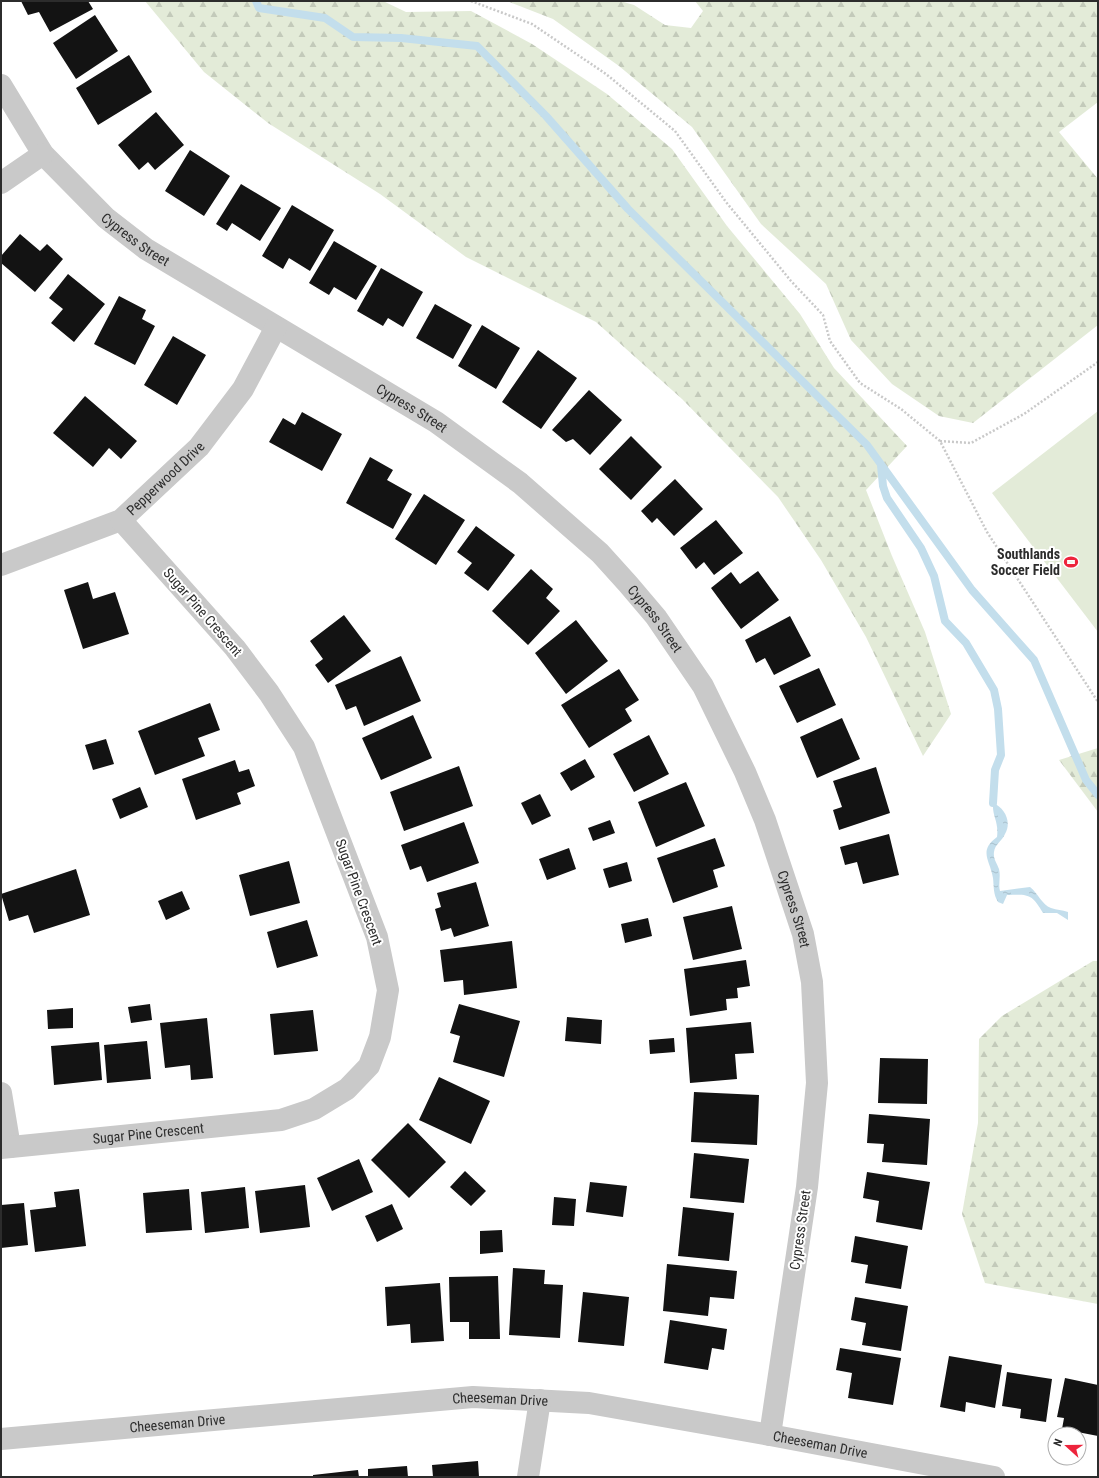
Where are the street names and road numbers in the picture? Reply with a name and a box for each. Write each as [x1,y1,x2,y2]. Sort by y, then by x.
street label: Cypress Street [98,209,172,269]
street label: Cypress Street [374,380,451,436]
street label: Pepperwood Drive [123,439,208,519]
street label: Sugar Pine Crescent [160,565,246,659]
street label: Cypress Street [625,582,686,655]
street label: Sugar Pine Crescent [332,837,386,947]
street label: Cypress Street [774,868,813,949]
street label: Sugar Pine Crescent [92,1120,205,1147]
street label: Cypress Street [786,1189,814,1271]
street label: Cheeseman Drive [452,1389,549,1409]
street label: Cheeseman Drive [129,1411,226,1436]
street label: Cheeseman Drive [772,1428,869,1461]

